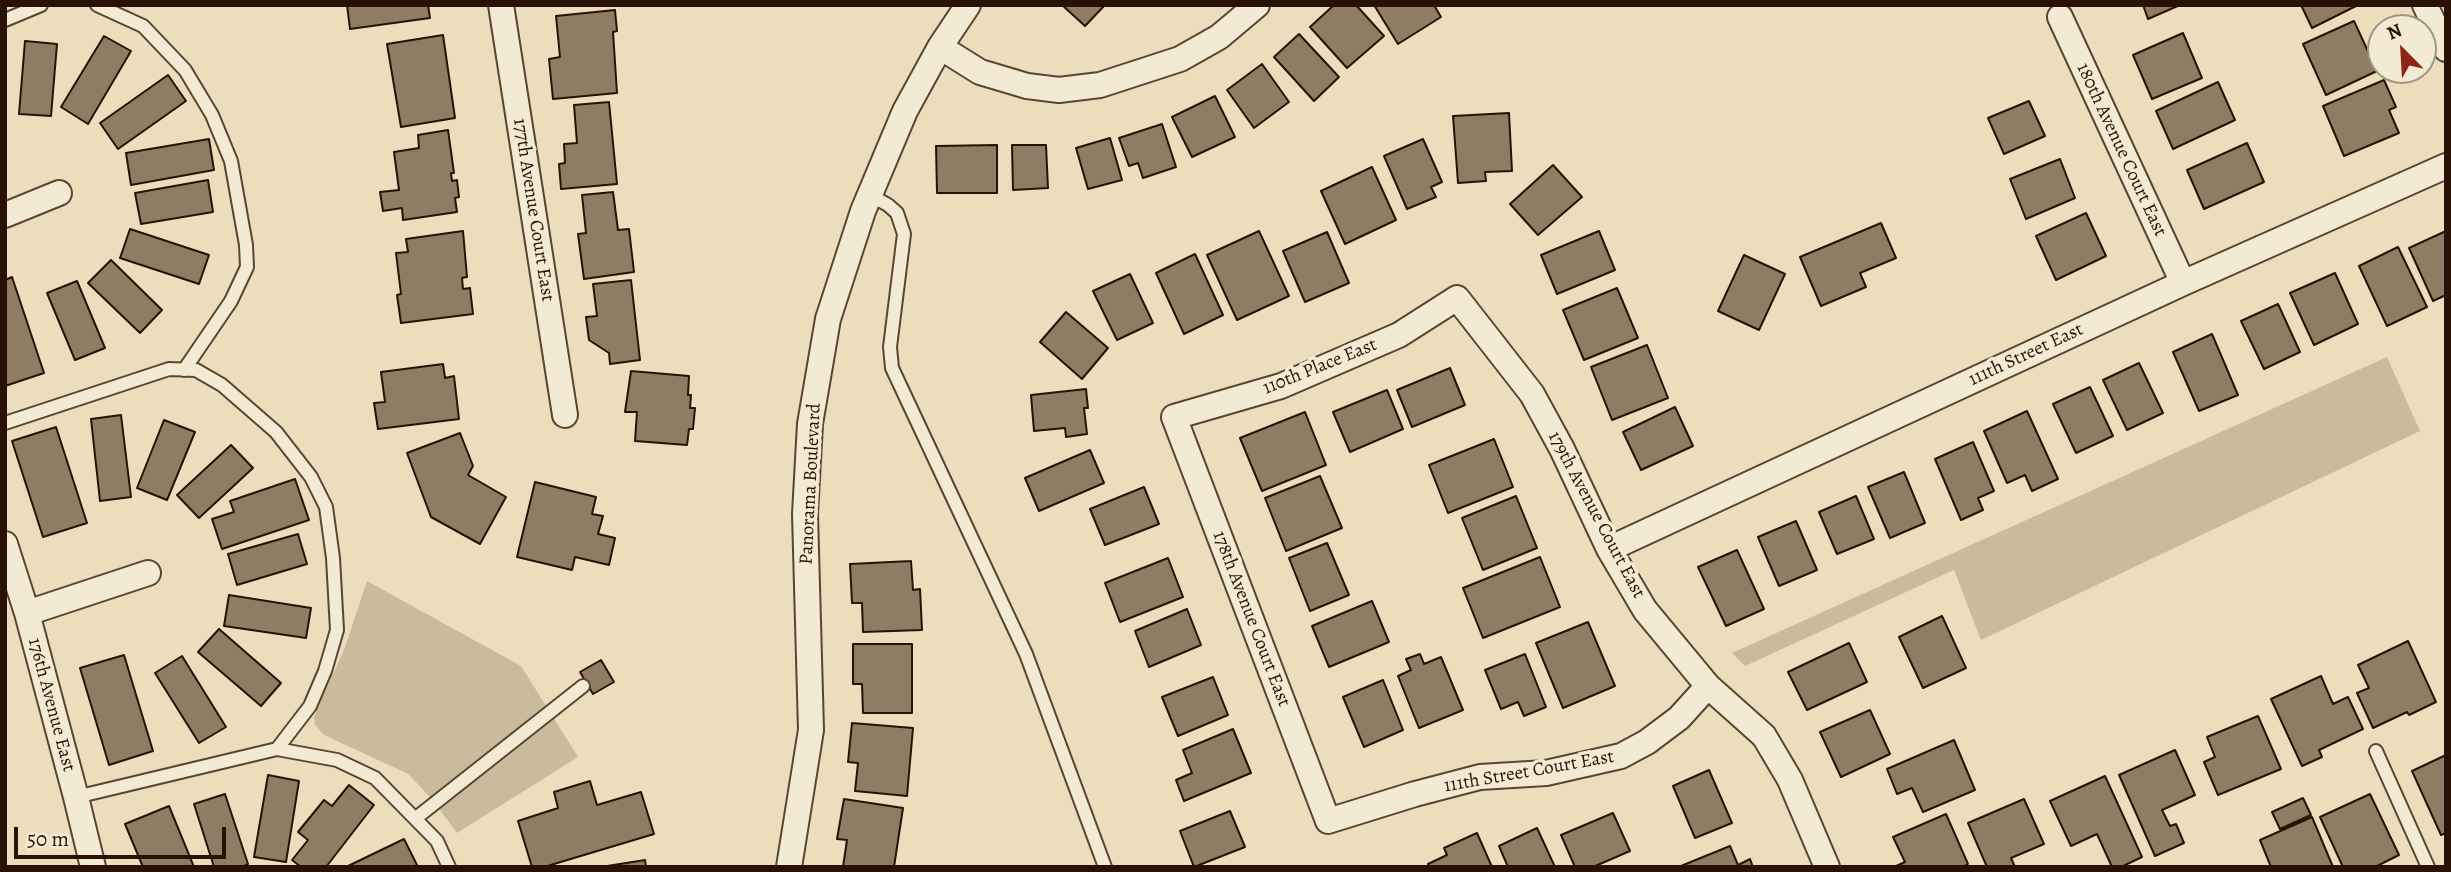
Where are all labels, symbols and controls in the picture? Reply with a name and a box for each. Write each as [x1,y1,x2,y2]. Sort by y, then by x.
north arrow [2367,14,2437,84]
text: N [2383,17,2406,46]
street label: 180th Avenue Court East [2071,60,2171,240]
street label: 177th Avenue Court East [507,117,559,303]
street label: 111th Street East [1965,319,2087,391]
street label: 110th Place East [1260,334,1380,400]
street label: Panorama Boulevard [795,403,827,565]
street label: 179th Avenue Court East [1542,428,1650,602]
street label: 178th Avenue Court East [1207,528,1295,710]
street label: 176th Avenue East [22,636,80,774]
street label: 111th Street Court East [1442,746,1616,798]
scale bar [18,812,229,856]
text: 50 m [27,825,69,853]

